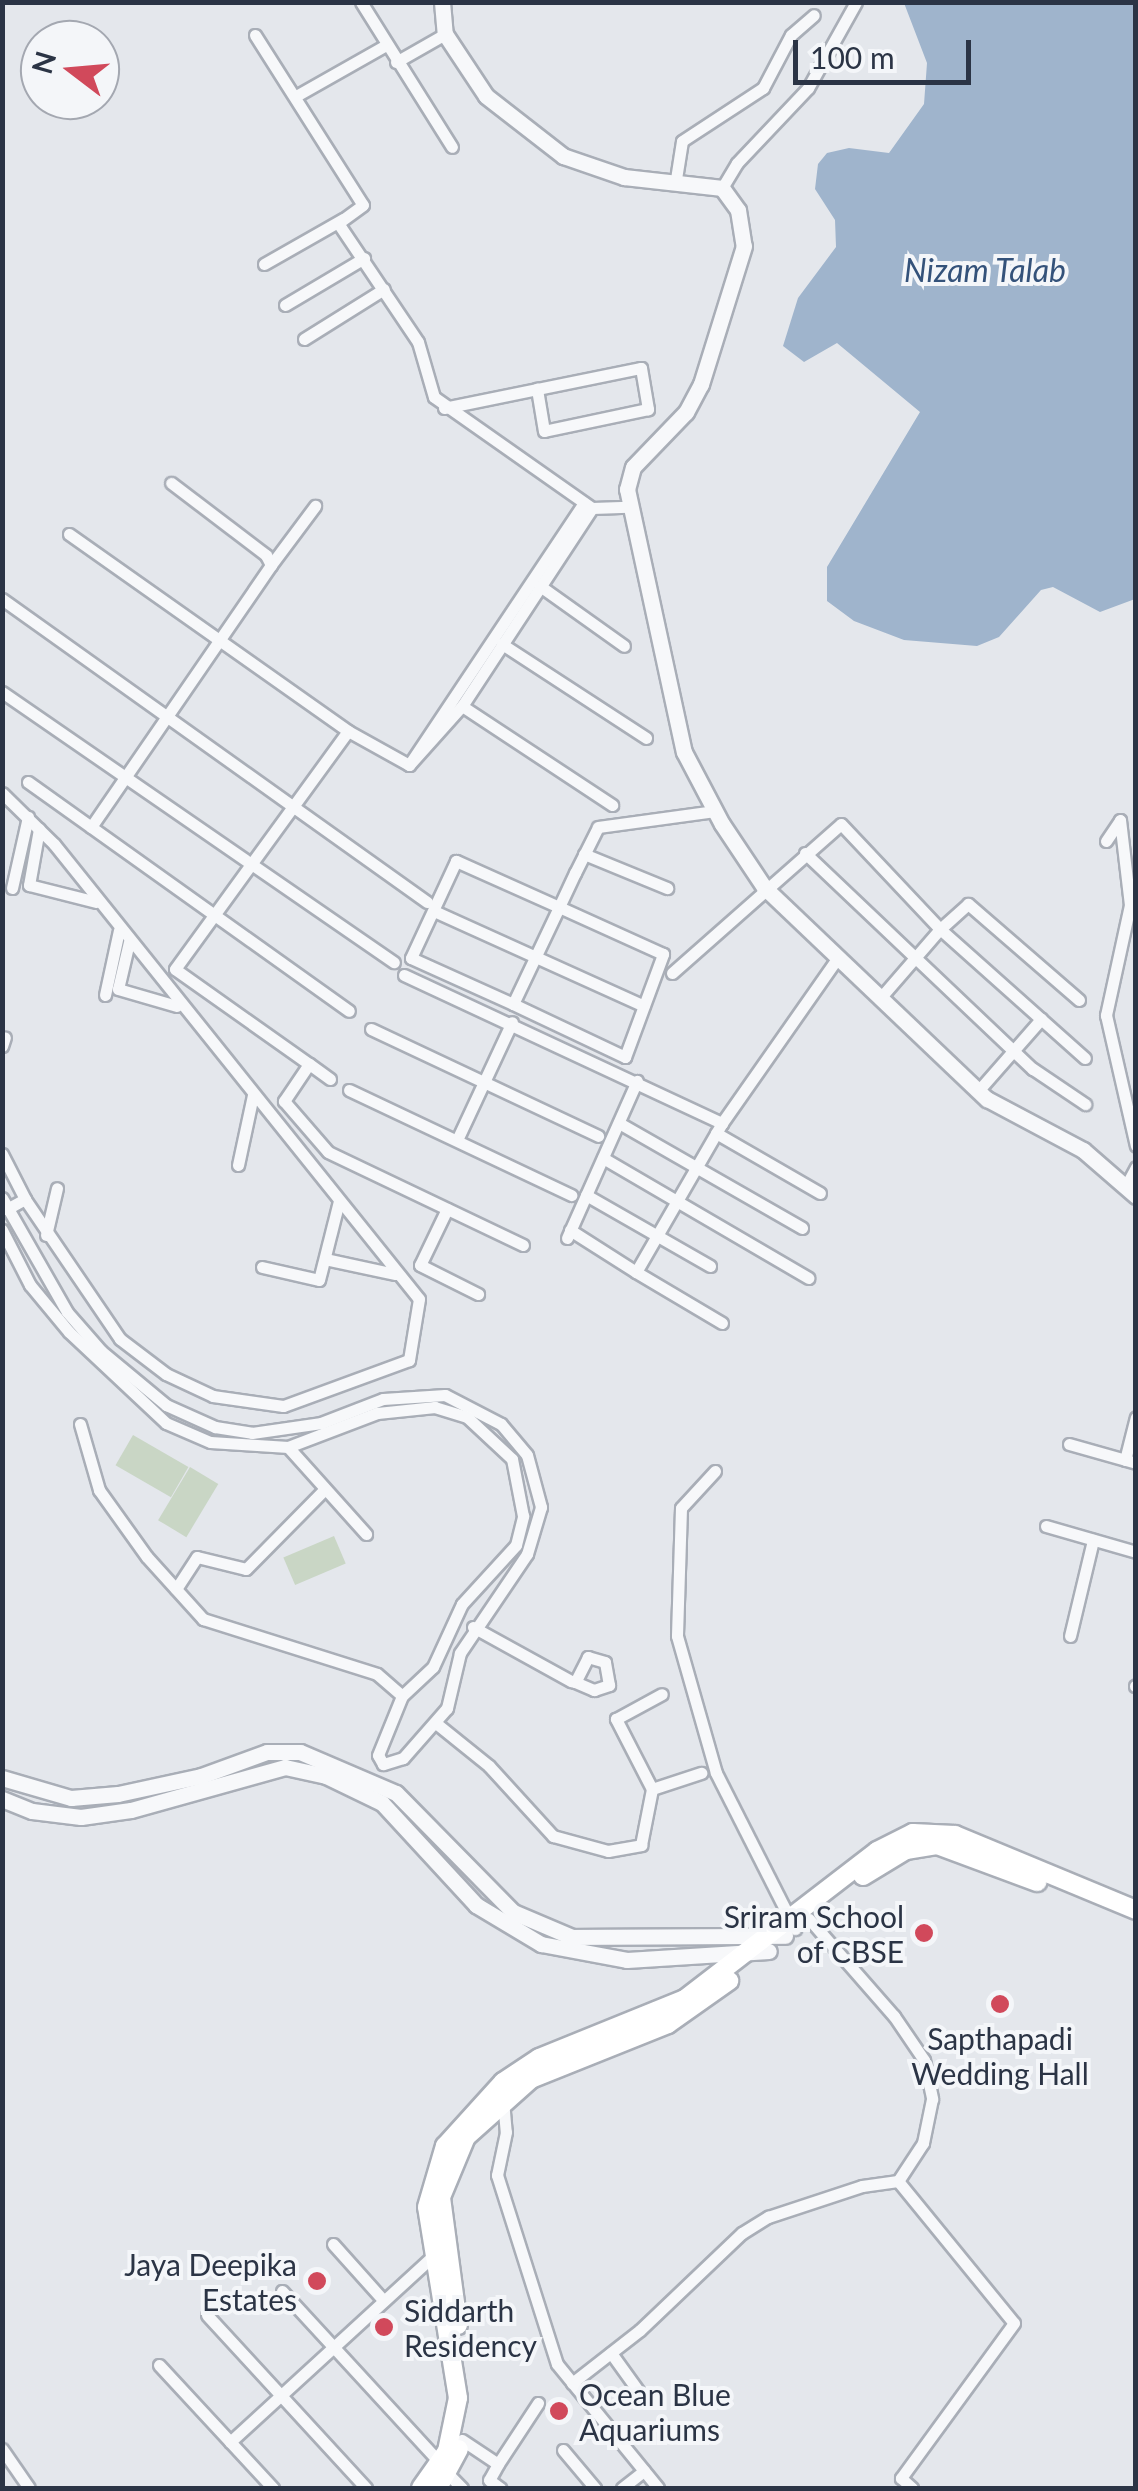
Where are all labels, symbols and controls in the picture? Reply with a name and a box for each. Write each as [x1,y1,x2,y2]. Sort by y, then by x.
north arrow [20,20,120,120]
scale bar [798,20,976,82]
text: 100 m [810,39,895,75]
text: N [24,47,62,77]
water label: Nizam Talab [904,251,1066,289]
place label: Sriram School of CBSE [724,1898,904,1968]
marker: Sriram School of CBSE [913,1922,935,1944]
marker: Sapthapadi Wedding Hall [989,1993,1011,2015]
place label: Sapthapadi Wedding Hall [911,2020,1089,2090]
place label: Jaya Deepika Estates [124,2246,297,2316]
marker: Jaya Deepika Estates [306,2270,328,2292]
place label: Siddarth Residency [404,2292,537,2362]
marker: Siddarth Residency [373,2316,395,2338]
place label: Ocean Blue Aquariums [579,2376,731,2446]
marker: Ocean Blue Aquariums [548,2400,570,2422]

